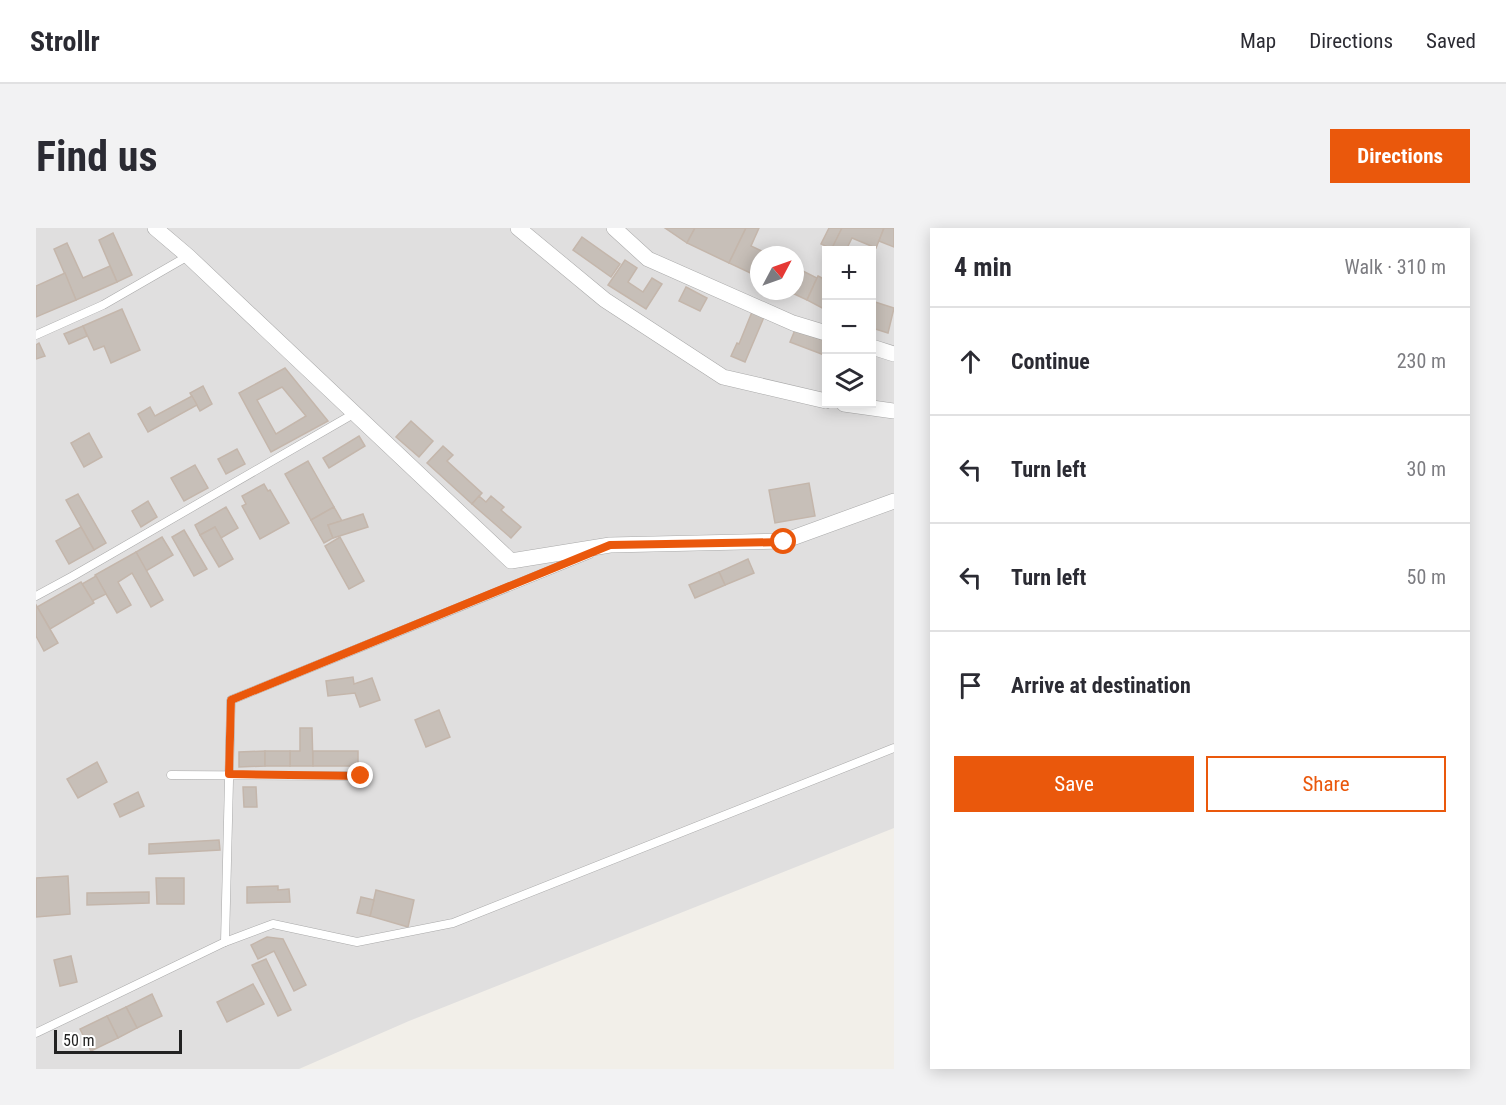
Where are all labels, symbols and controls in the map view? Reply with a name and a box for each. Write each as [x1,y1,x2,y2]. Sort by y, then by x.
text: Strollr [30,25,100,58]
text: Map [1240,29,1276,53]
text: Directions [1309,29,1393,53]
text: Saved [1426,29,1476,53]
button: Directions [1330,129,1470,183]
text: Find us [36,132,157,181]
north arrow [750,246,804,300]
map controls [822,246,876,408]
button: + [822,246,876,300]
text: 4 min [954,252,1012,282]
text: Walk · 310 m [1345,255,1446,279]
button: − [822,300,876,354]
icon: ahead [954,345,987,378]
text: Continue [1011,349,1090,374]
text: 230 m [1397,349,1446,373]
button: layers [822,354,876,408]
icon: left [954,453,987,486]
text: Turn left [1011,457,1086,482]
text: 30 m [1407,457,1446,481]
route start [770,528,796,554]
icon: left [954,561,987,594]
text: Turn left [1011,565,1086,590]
text: 50 m [1407,565,1446,589]
icon: arrive [954,669,987,702]
text: Arrive at destination [1011,673,1191,698]
button: Save [954,756,1194,812]
button: Share [1206,756,1446,812]
route end [347,762,373,788]
scale bar [54,1027,182,1054]
text: 50 m [63,1031,95,1050]

